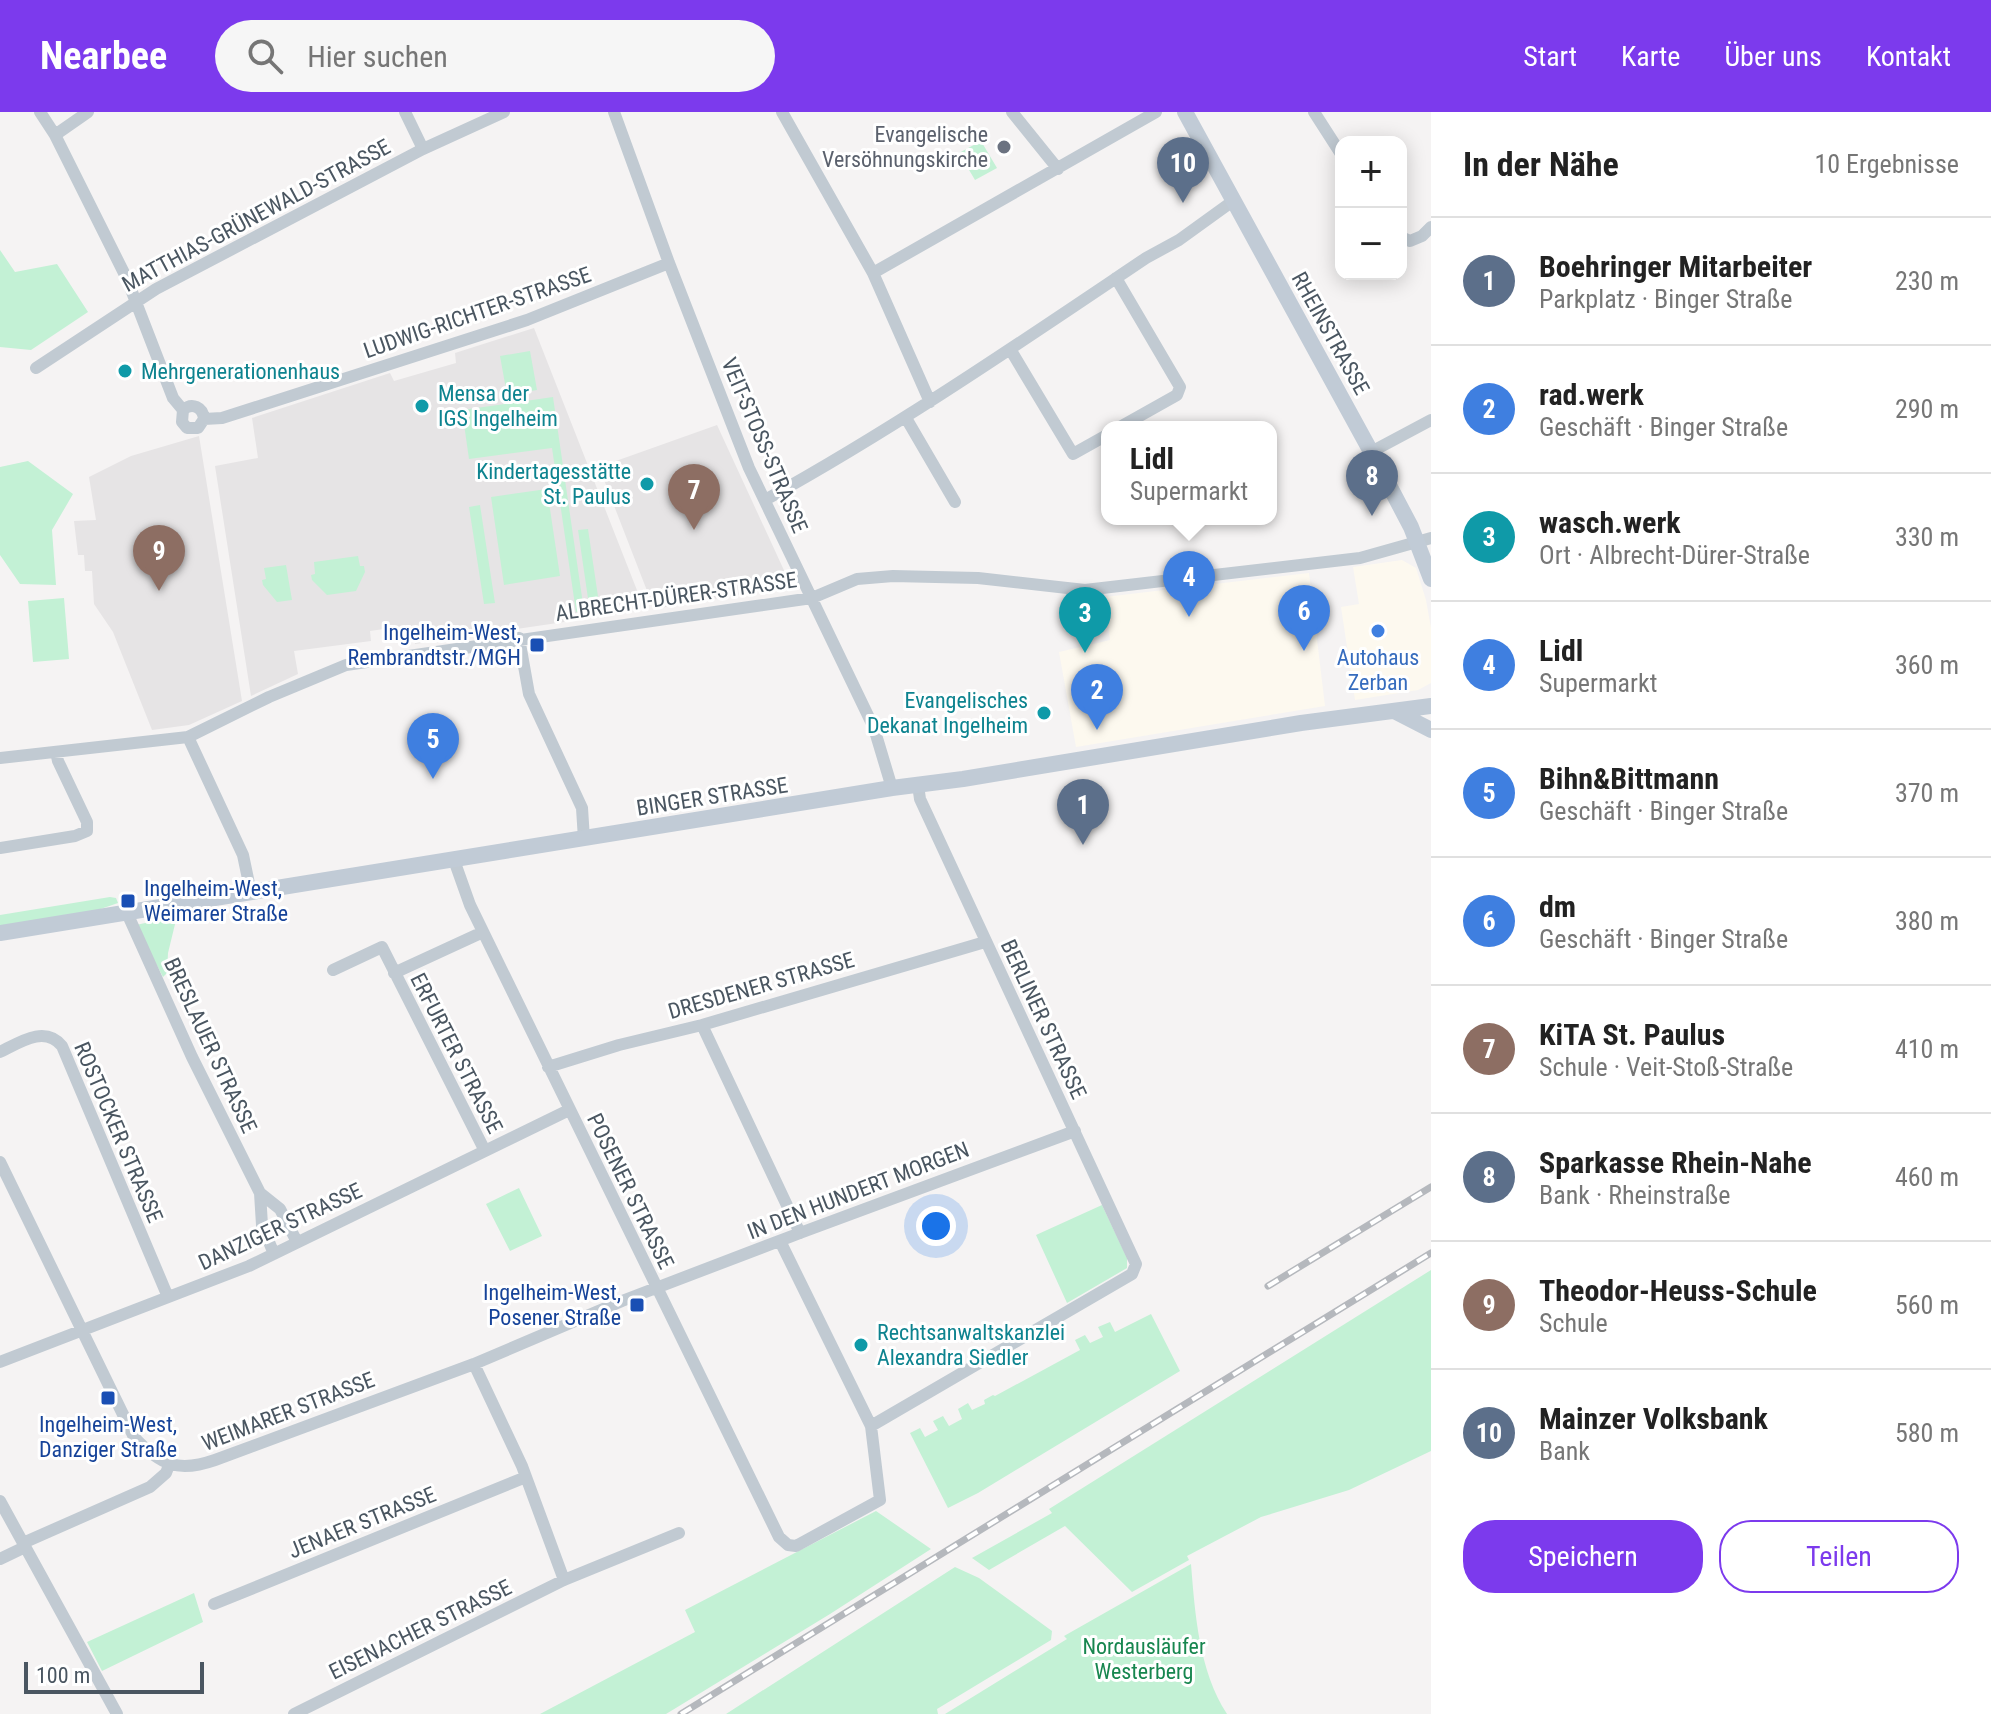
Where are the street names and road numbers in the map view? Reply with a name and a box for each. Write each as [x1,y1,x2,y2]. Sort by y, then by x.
street label: MATTHIAS-GRÜNEWALD-STRASSE [118,134,395,297]
street label: LUDWIG-RICHTER-STRASSE [360,262,594,363]
street label: RHEINSTRASSE [1287,268,1375,399]
street label: VEIT-STOSS-STRASSE [716,354,813,537]
street label: ALBRECHT-DÜRER-STRASSE [554,567,798,626]
street label: BINGER STRASSE [635,772,790,821]
street label: BERLINER STRASSE [996,936,1091,1103]
street label: DRESDENER STRASSE [665,947,857,1024]
street label: BRESLAUER STRASSE [159,954,262,1137]
street label: ERFURTER STRASSE [405,969,508,1138]
street label: ROSTOCKER STRASSE [69,1038,168,1226]
street label: POSENER STRASSE [582,1109,679,1273]
street label: IN DEN HUNDERT MORGEN [744,1137,973,1244]
street label: DANZIGER STRASSE [195,1178,366,1275]
street label: WEIMARER STRASSE [198,1367,378,1456]
street label: JENAER STRASSE [285,1481,440,1563]
street label: EISENACHER STRASSE [325,1574,516,1685]

